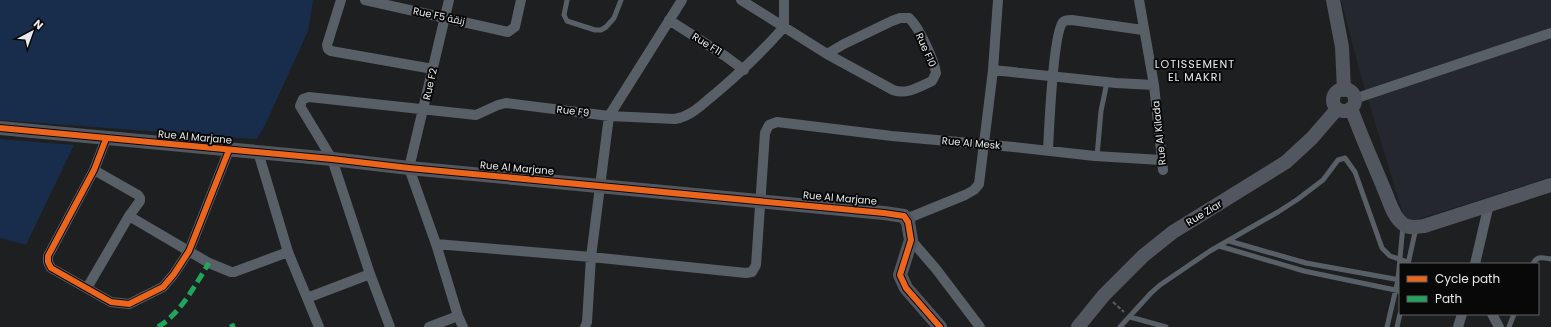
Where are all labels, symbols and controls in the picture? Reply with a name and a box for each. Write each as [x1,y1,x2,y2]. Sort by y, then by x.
street label: Rue F5 زنقة [412,3,466,29]
north arrow [12,12,52,52]
text: N [30,16,47,33]
street label: Rue F11 [689,29,725,59]
street label: Rue F10 [912,31,940,69]
district label: LOTISSEMENT EL MAKRI [1155,56,1235,85]
street label: Rue F2 [419,66,441,101]
street label: Rue Al Kilada [1148,100,1170,166]
street label: Rue F9 [556,102,590,120]
street label: Rue Al Marjane [157,126,233,148]
street label: Rue Al Mesk [941,133,1002,153]
street label: Rue Al Marjane [479,157,555,179]
street label: Rue Al Marjane [802,187,878,209]
street label: Rue Ziar [1183,196,1225,230]
legend [1399,263,1539,315]
text: Cycle path [1435,270,1500,287]
text: Path [1435,290,1462,307]

